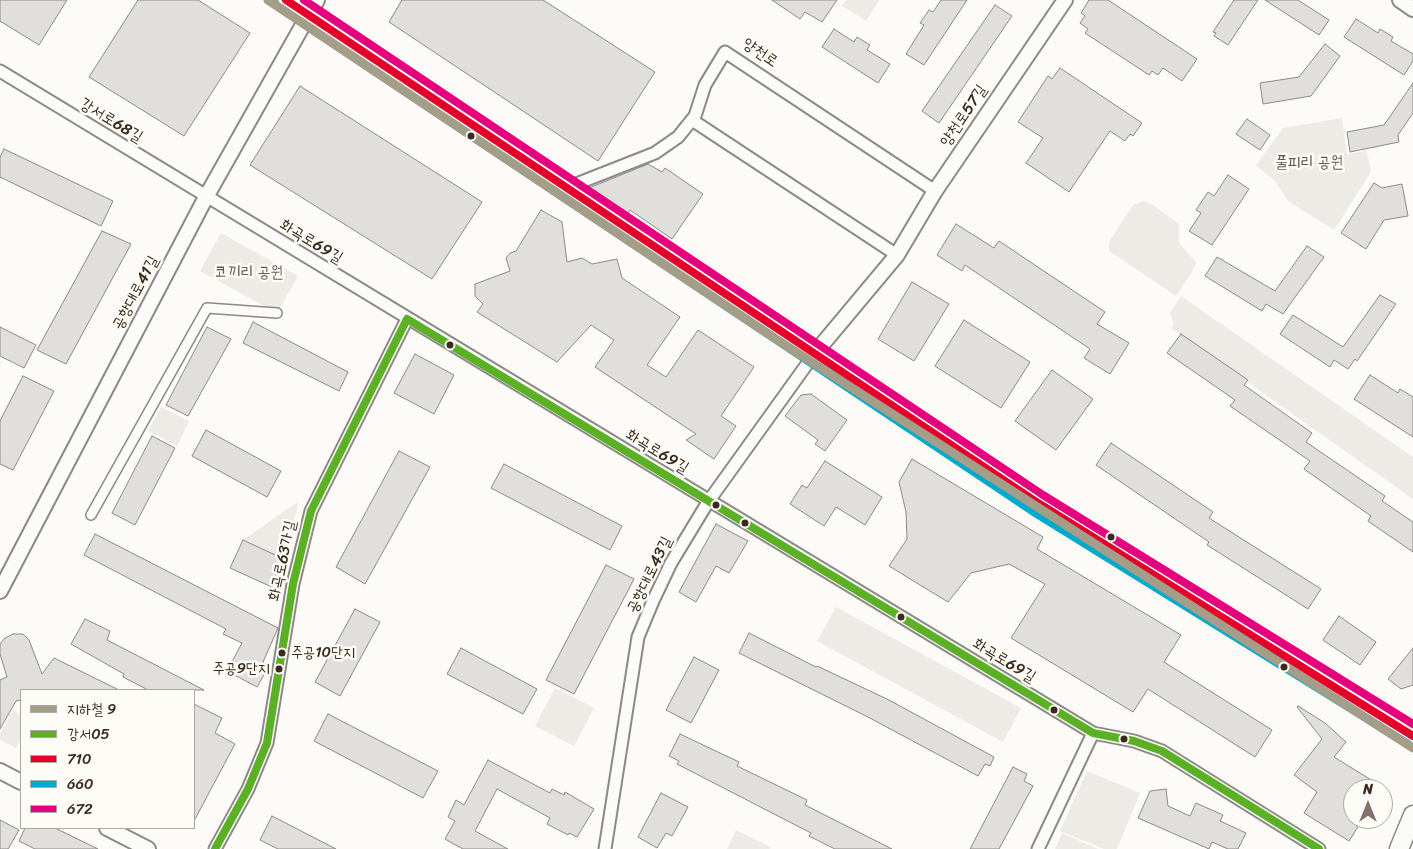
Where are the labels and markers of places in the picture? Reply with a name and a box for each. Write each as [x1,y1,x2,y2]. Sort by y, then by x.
unlabelled marker [466,131,476,141]
unlabelled marker [445,340,455,350]
unlabelled marker [711,500,721,510]
unlabelled marker [740,518,750,528]
unlabelled marker [1106,532,1116,542]
unlabelled marker [896,612,906,622]
place label: 주공10단지 [291,644,355,662]
marker: 주공10단지 [277,648,287,658]
place label: 주공9단지 [213,660,270,678]
unlabelled marker [1279,662,1289,672]
marker: 주공9단지 [274,664,284,674]
unlabelled marker [1049,705,1059,715]
unlabelled marker [1119,734,1129,744]

